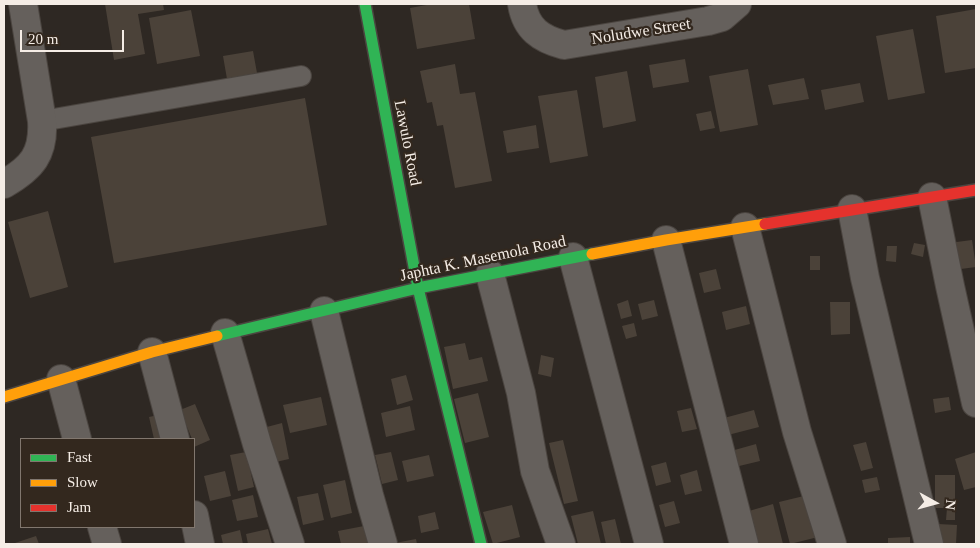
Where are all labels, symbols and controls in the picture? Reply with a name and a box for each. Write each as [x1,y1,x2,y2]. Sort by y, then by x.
street label: Noludwe Street [590,15,692,49]
scale bar [22,20,126,52]
text: 20 m [28,31,58,47]
street label: Lawulo Road [389,99,425,187]
street label: Japhta K. Masemola Road [398,232,568,286]
legend [20,438,195,528]
text: Fast [67,449,92,465]
text: Slow [67,474,98,490]
north arrow [910,478,960,528]
text: Jam [67,499,91,515]
text: N [942,499,958,511]

